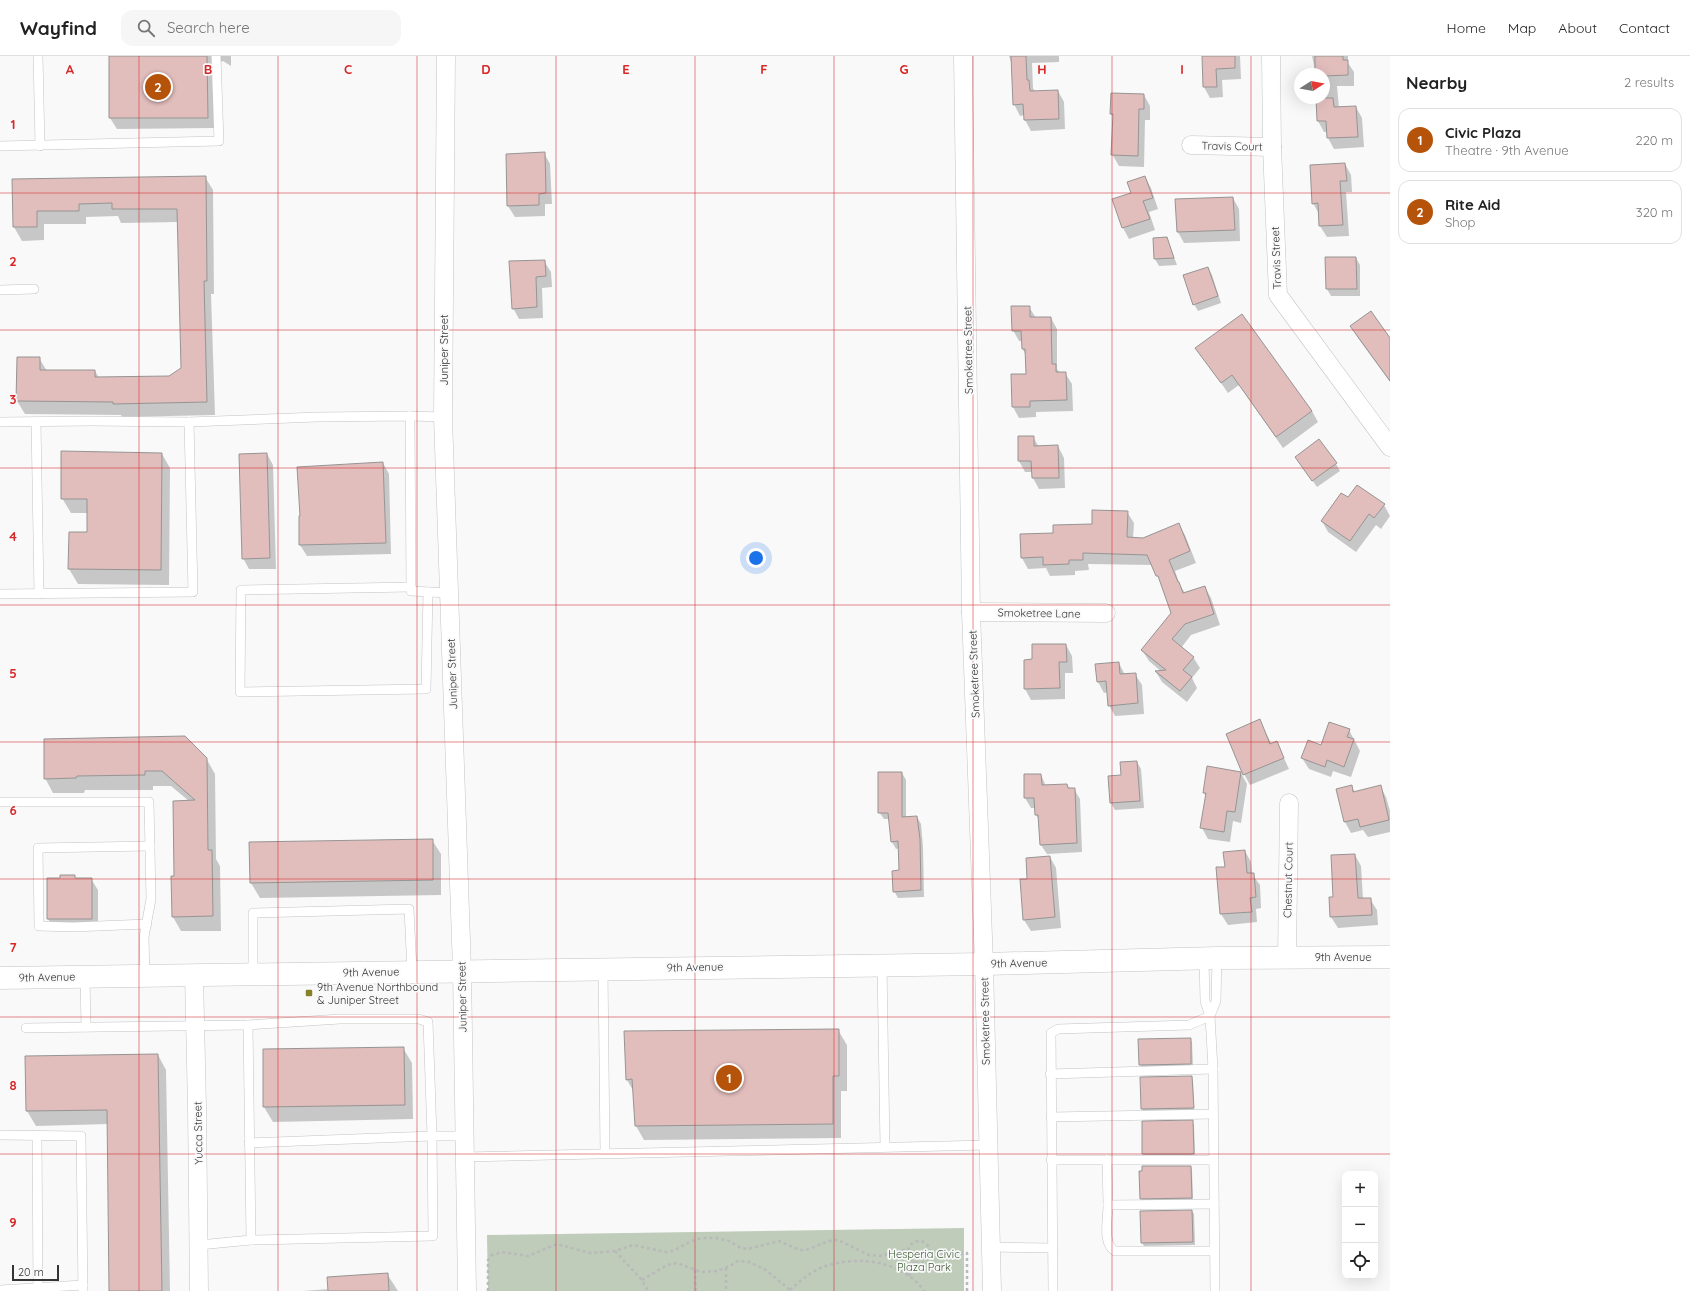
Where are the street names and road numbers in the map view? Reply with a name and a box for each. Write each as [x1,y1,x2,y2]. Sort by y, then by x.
street label: Travis Court [1201,138,1263,154]
street label: Travis Street [1268,226,1284,290]
street label: Smoketree Street [960,306,976,394]
street label: Juniper Street [437,314,451,386]
street label: Smoketree Lane [997,605,1081,621]
street label: Smoketree Street [965,630,983,718]
street label: Juniper Street [444,638,460,710]
street label: Chestnut Court [1280,842,1296,918]
street label: 9th Avenue [1315,950,1371,964]
street label: 9th Avenue [991,956,1047,970]
street label: 9th Avenue [667,960,723,974]
street label: Juniper Street [454,961,470,1033]
street label: 9th Avenue [343,965,399,979]
street label: 9th Avenue [19,970,75,984]
street label: Smoketree Street [977,977,993,1065]
street label: Yucca Street [190,1101,206,1165]

